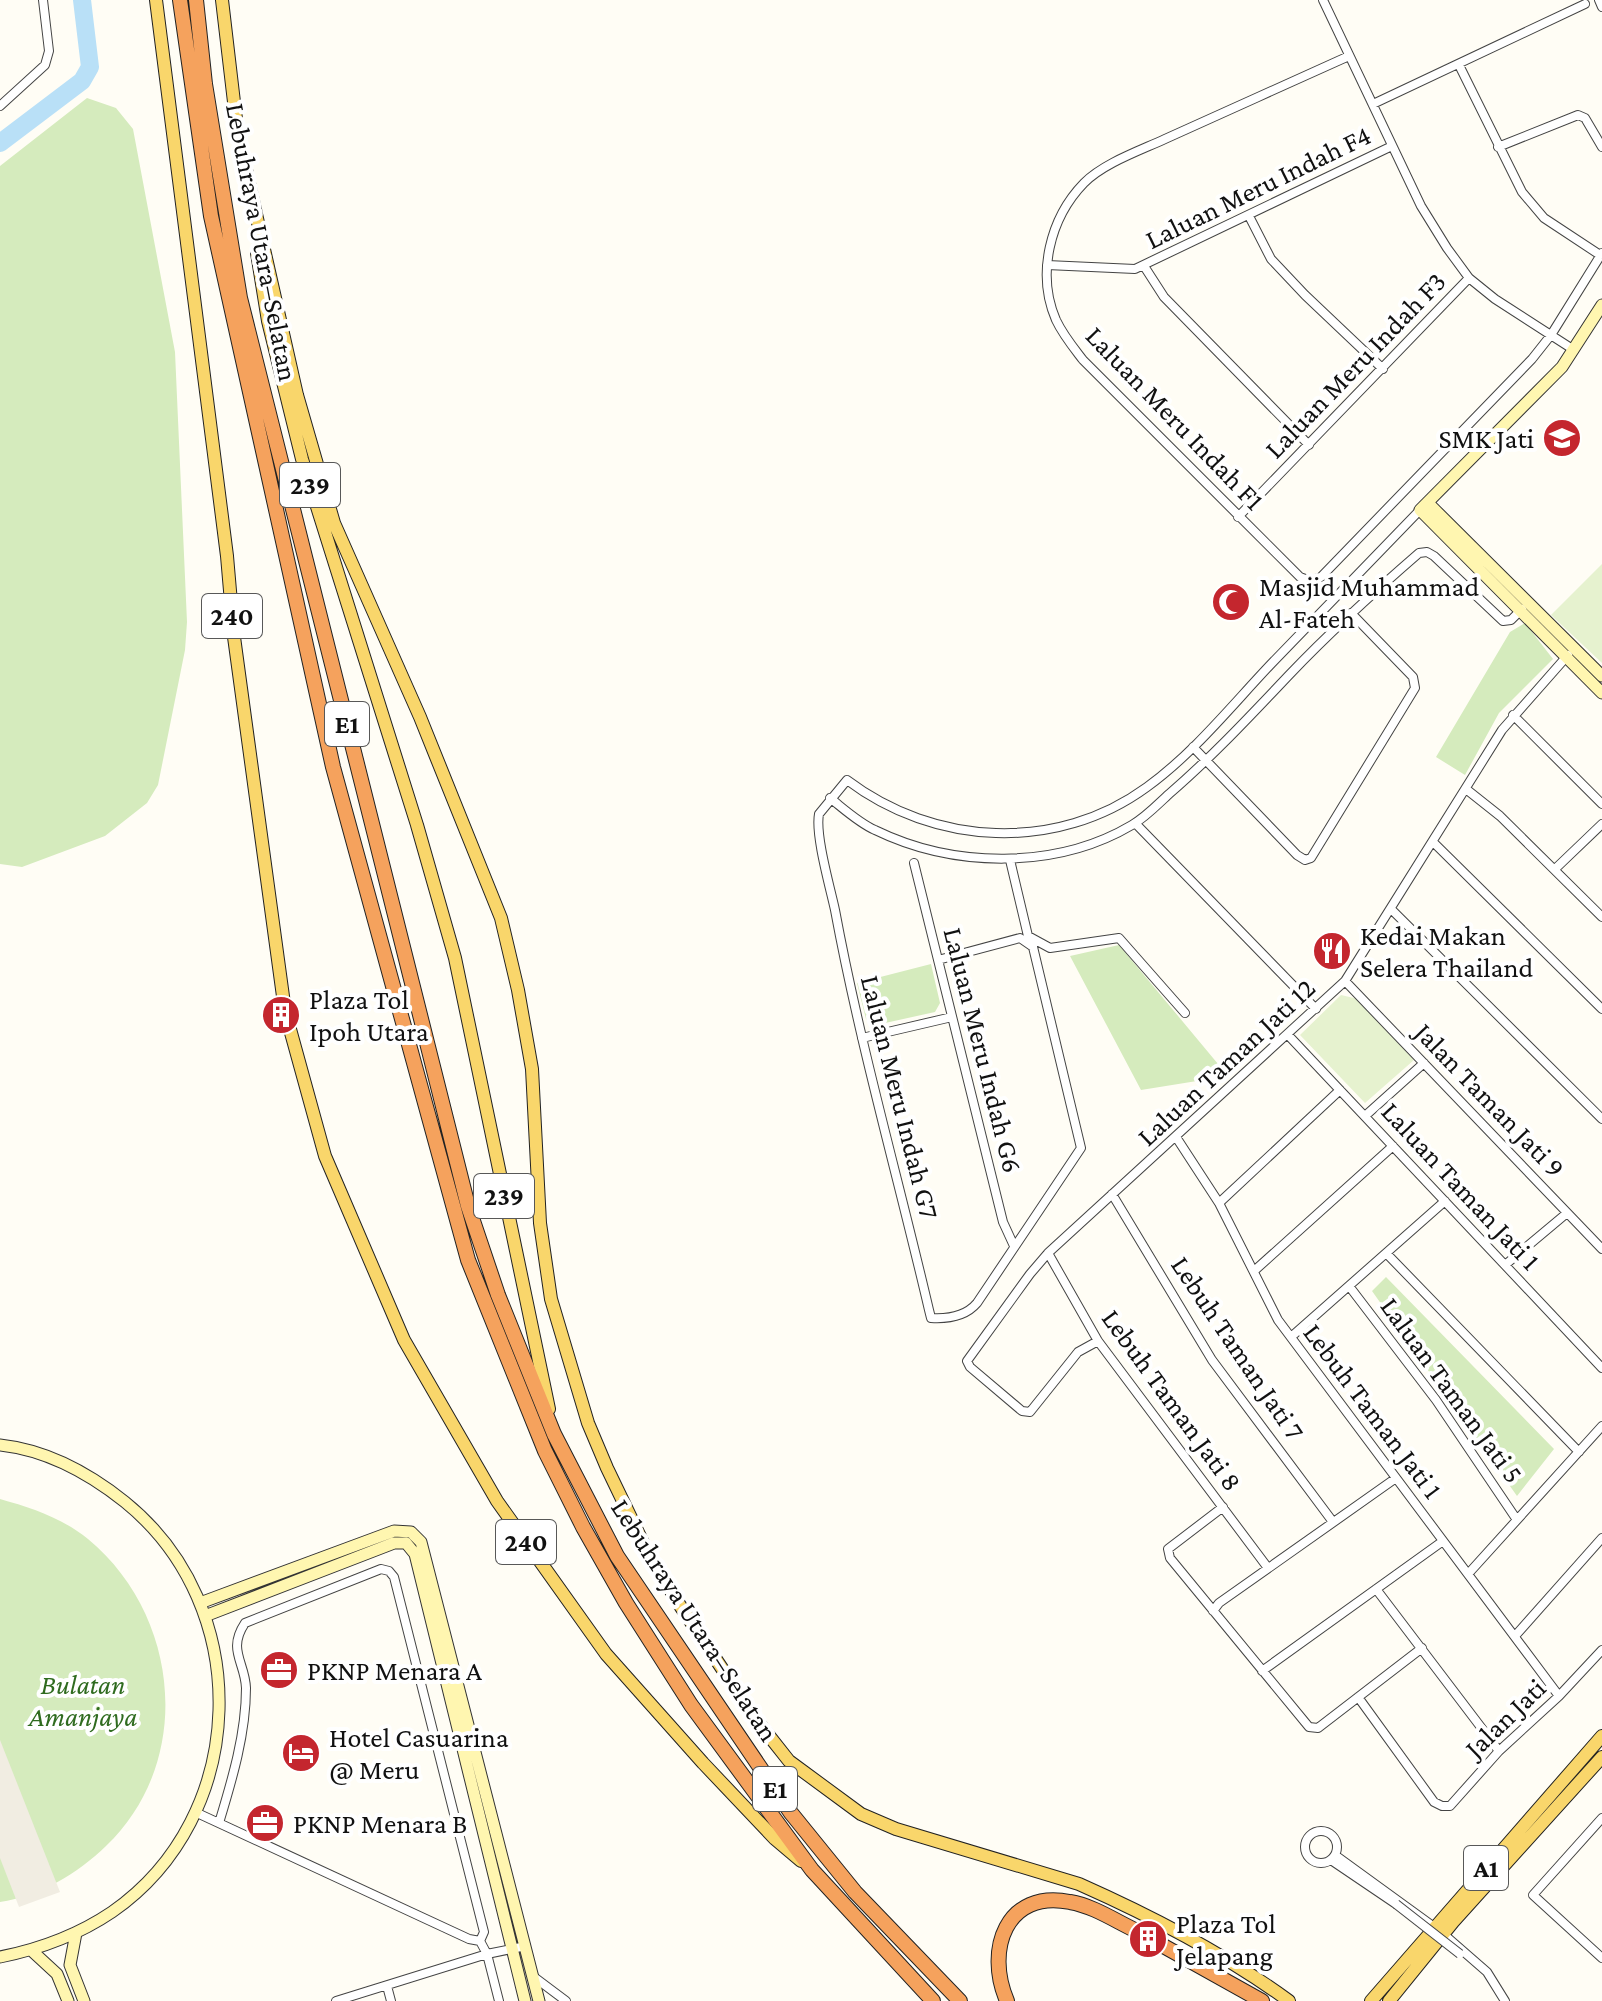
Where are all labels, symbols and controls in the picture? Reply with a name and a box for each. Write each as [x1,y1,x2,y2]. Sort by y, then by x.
street label: Lebuhraya Utara–Selatan [220,100,304,384]
street label: Laluan Meru Indah F4 [1140,119,1376,255]
street label: Laluan Meru Indah F3 [1258,266,1452,464]
street label: Laluan Meru Indah F1 [1080,320,1270,516]
school or university icon: SMK Jati [1541,417,1583,459]
place label: SMK Jati [1438,423,1534,454]
road number: 239 [280,463,340,507]
place label: Masjid Muhammad Al-Fateh [1259,571,1479,634]
mosque icon: Masjid Muhammad Al-Fateh [1210,581,1252,623]
road number: 240 [202,594,262,638]
road number: E1 [325,702,369,746]
place label: Kedai Makan Selera Thailand [1360,920,1534,983]
street label: Laluan Meru Indah G6 [938,924,1028,1176]
restaurant icon: Kedai Makan Selera Thailand [1311,930,1353,972]
street label: Laluan Meru Indah G7 [855,972,945,1222]
street label: Laluan Taman Jati 12 [1131,972,1321,1152]
place label: Plaza Tol Ipoh Utara [309,984,429,1047]
building icon: Plaza Tol Ipoh Utara [260,994,302,1036]
street label: Jalan Taman Jati 9 [1407,1014,1571,1183]
street label: Laluan Taman Jati 1 [1375,1096,1547,1276]
road number: 239 [474,1174,534,1218]
street label: Lebuh Taman Jati 7 [1165,1250,1311,1446]
street label: Laluan Taman Jati 5 [1374,1291,1530,1489]
street label: Lebuh Taman Jati 8 [1096,1303,1248,1497]
street label: Lebuh Taman Jati 1 [1297,1317,1449,1505]
street label: Lebuhraya Utara–Selatan [605,1493,785,1747]
road number: 240 [496,1520,556,1564]
office icon: PKNP Menara A [258,1649,300,1691]
place label: PKNP Menara A [307,1655,482,1686]
park label: Bulatan Amanjaya [27,1669,137,1733]
street label: Jalan Jati [1456,1672,1552,1766]
place label: Hotel Casuarina @ Meru [329,1722,509,1785]
hotel icon: Hotel Casuarina @ Meru [280,1732,322,1774]
road number: E1 [753,1767,797,1811]
office icon: PKNP Menara B [244,1802,286,1844]
place label: PKNP Menara B [293,1808,467,1839]
road number: A1 [1464,1846,1508,1890]
place label: Plaza Tol Jelapang [1173,1908,1276,1971]
building icon: Plaza Tol Jelapang [1127,1918,1169,1960]

